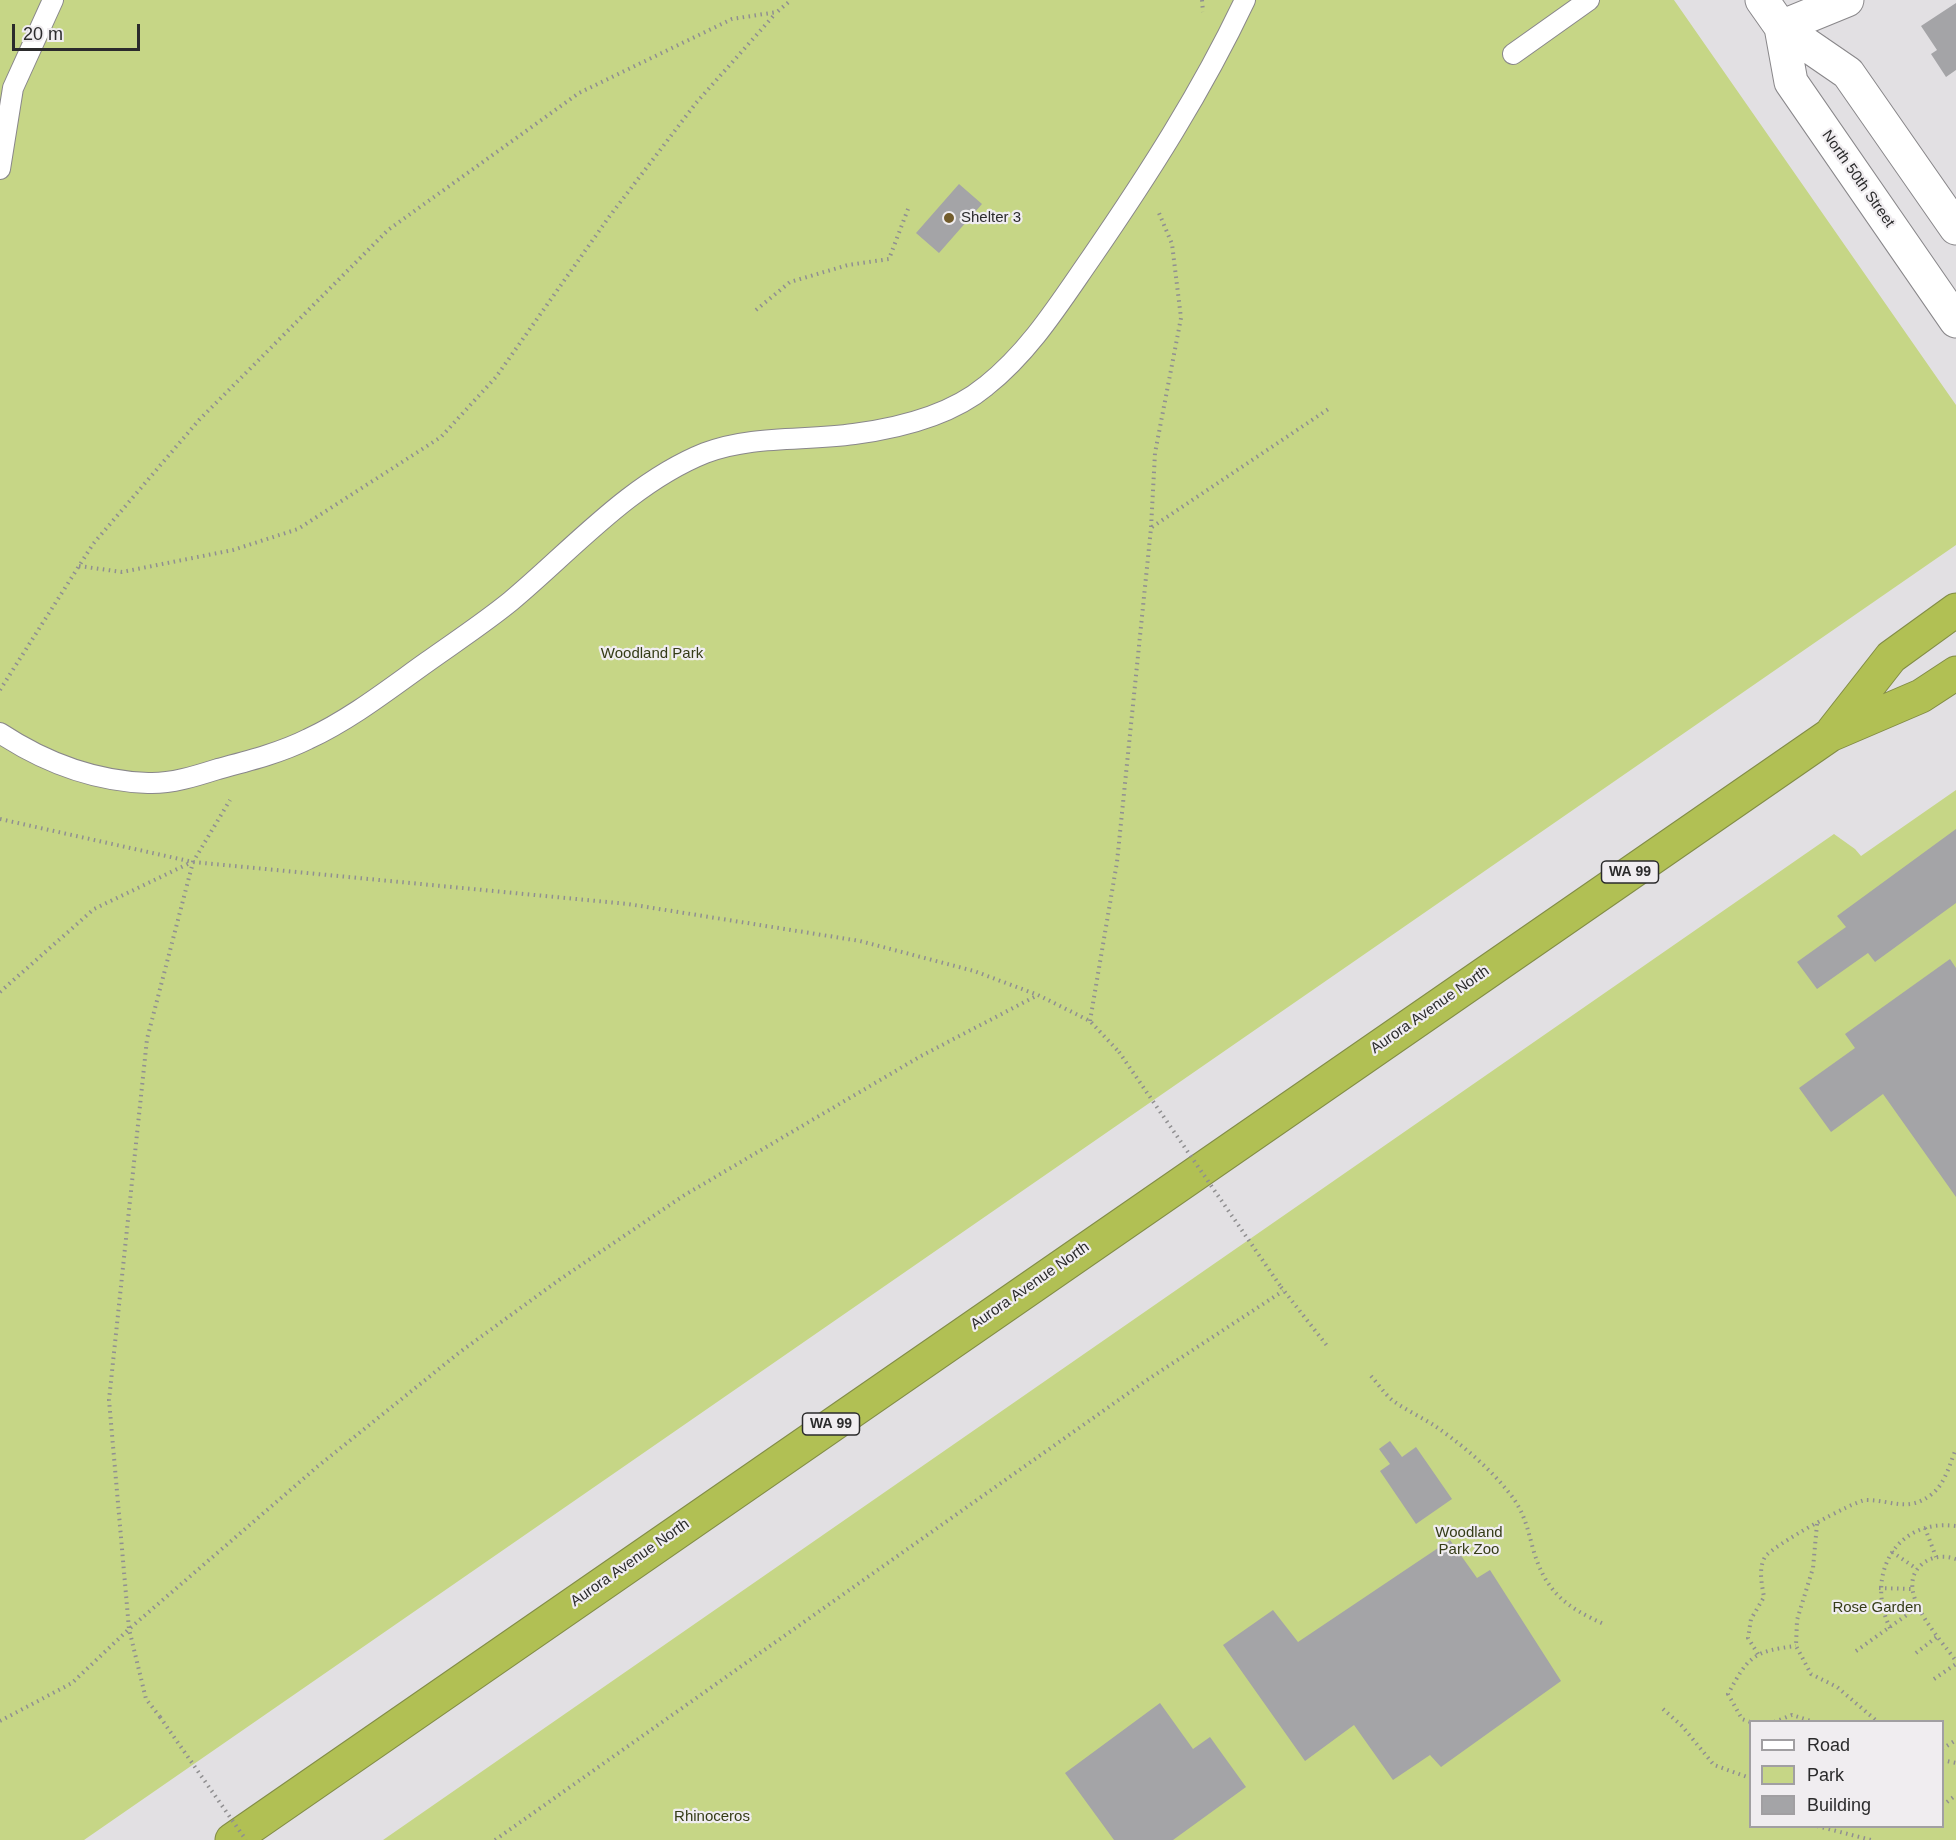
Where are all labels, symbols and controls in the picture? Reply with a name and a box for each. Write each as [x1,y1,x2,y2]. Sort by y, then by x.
scale bar [15,12,142,50]
text: 20 m [23,24,63,44]
street label: North 50th Street [1818,127,1898,231]
place label: Shelter 3 [961,209,1021,227]
marker: Shelter 3 [942,211,956,225]
park label: Woodland Park [601,645,703,663]
road number: WA 99 [1602,861,1658,883]
street label: Aurora Avenue North [1367,962,1493,1058]
street label: Aurora Avenue North [967,1238,1093,1334]
road number: WA 99 [802,1413,860,1435]
street label: Aurora Avenue North [567,1515,693,1611]
park label: Woodland Park Zoo [1435,1524,1503,1559]
park label: Rose Garden [1832,1599,1922,1617]
legend [1749,1720,1944,1828]
text: Road [1807,1735,1850,1755]
text: Park [1807,1765,1844,1785]
text: Building [1807,1795,1871,1815]
park label: Rhinoceros [674,1808,750,1826]

